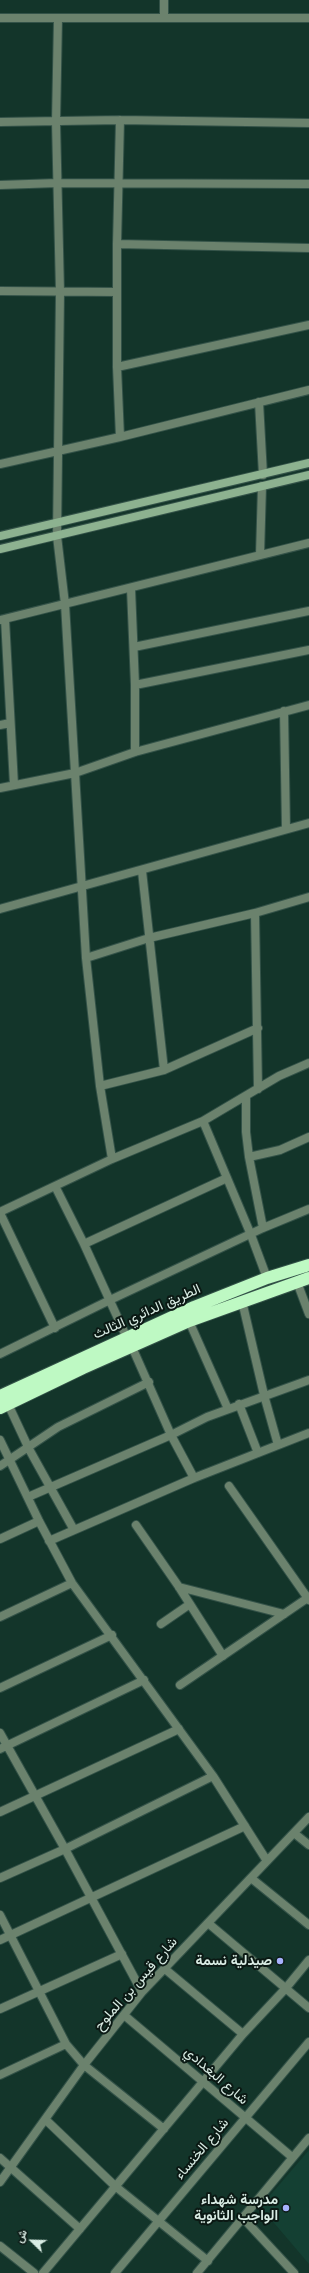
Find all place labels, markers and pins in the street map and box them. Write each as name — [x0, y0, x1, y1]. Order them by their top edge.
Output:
place label: صيدلية نسمة — [195, 1953, 272, 1969]
marker: صيدلية نسمة — [275, 1956, 285, 1966]
place label: مدرسة شهداء الواجب الثانوية — [194, 2192, 278, 2224]
marker: مدرسة شهداء الواجب الثانوية — [281, 2203, 291, 2213]

